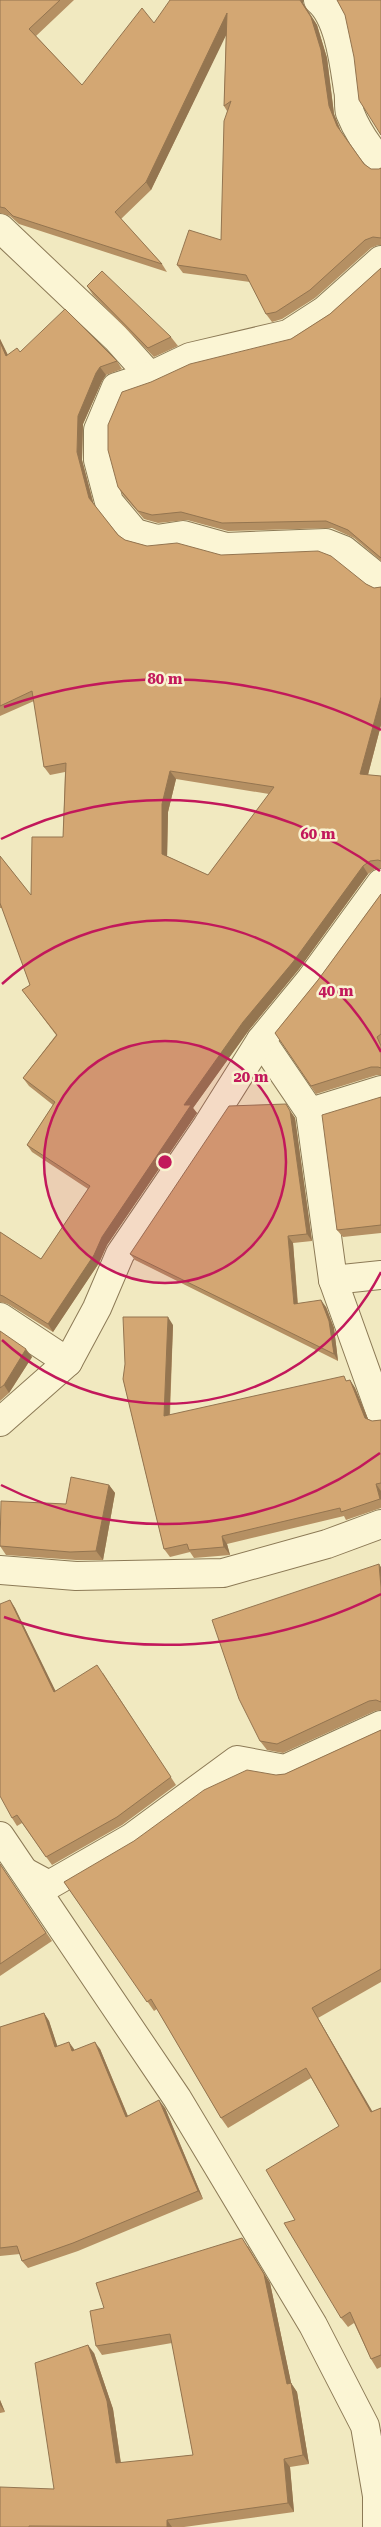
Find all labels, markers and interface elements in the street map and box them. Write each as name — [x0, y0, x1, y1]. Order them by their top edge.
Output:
text: 80 m — [147, 670, 183, 688]
text: 60 m — [300, 825, 336, 843]
text: 40 m — [318, 982, 354, 1000]
text: 20 m — [233, 1068, 269, 1086]
centre of rings — [156, 1153, 174, 1171]

